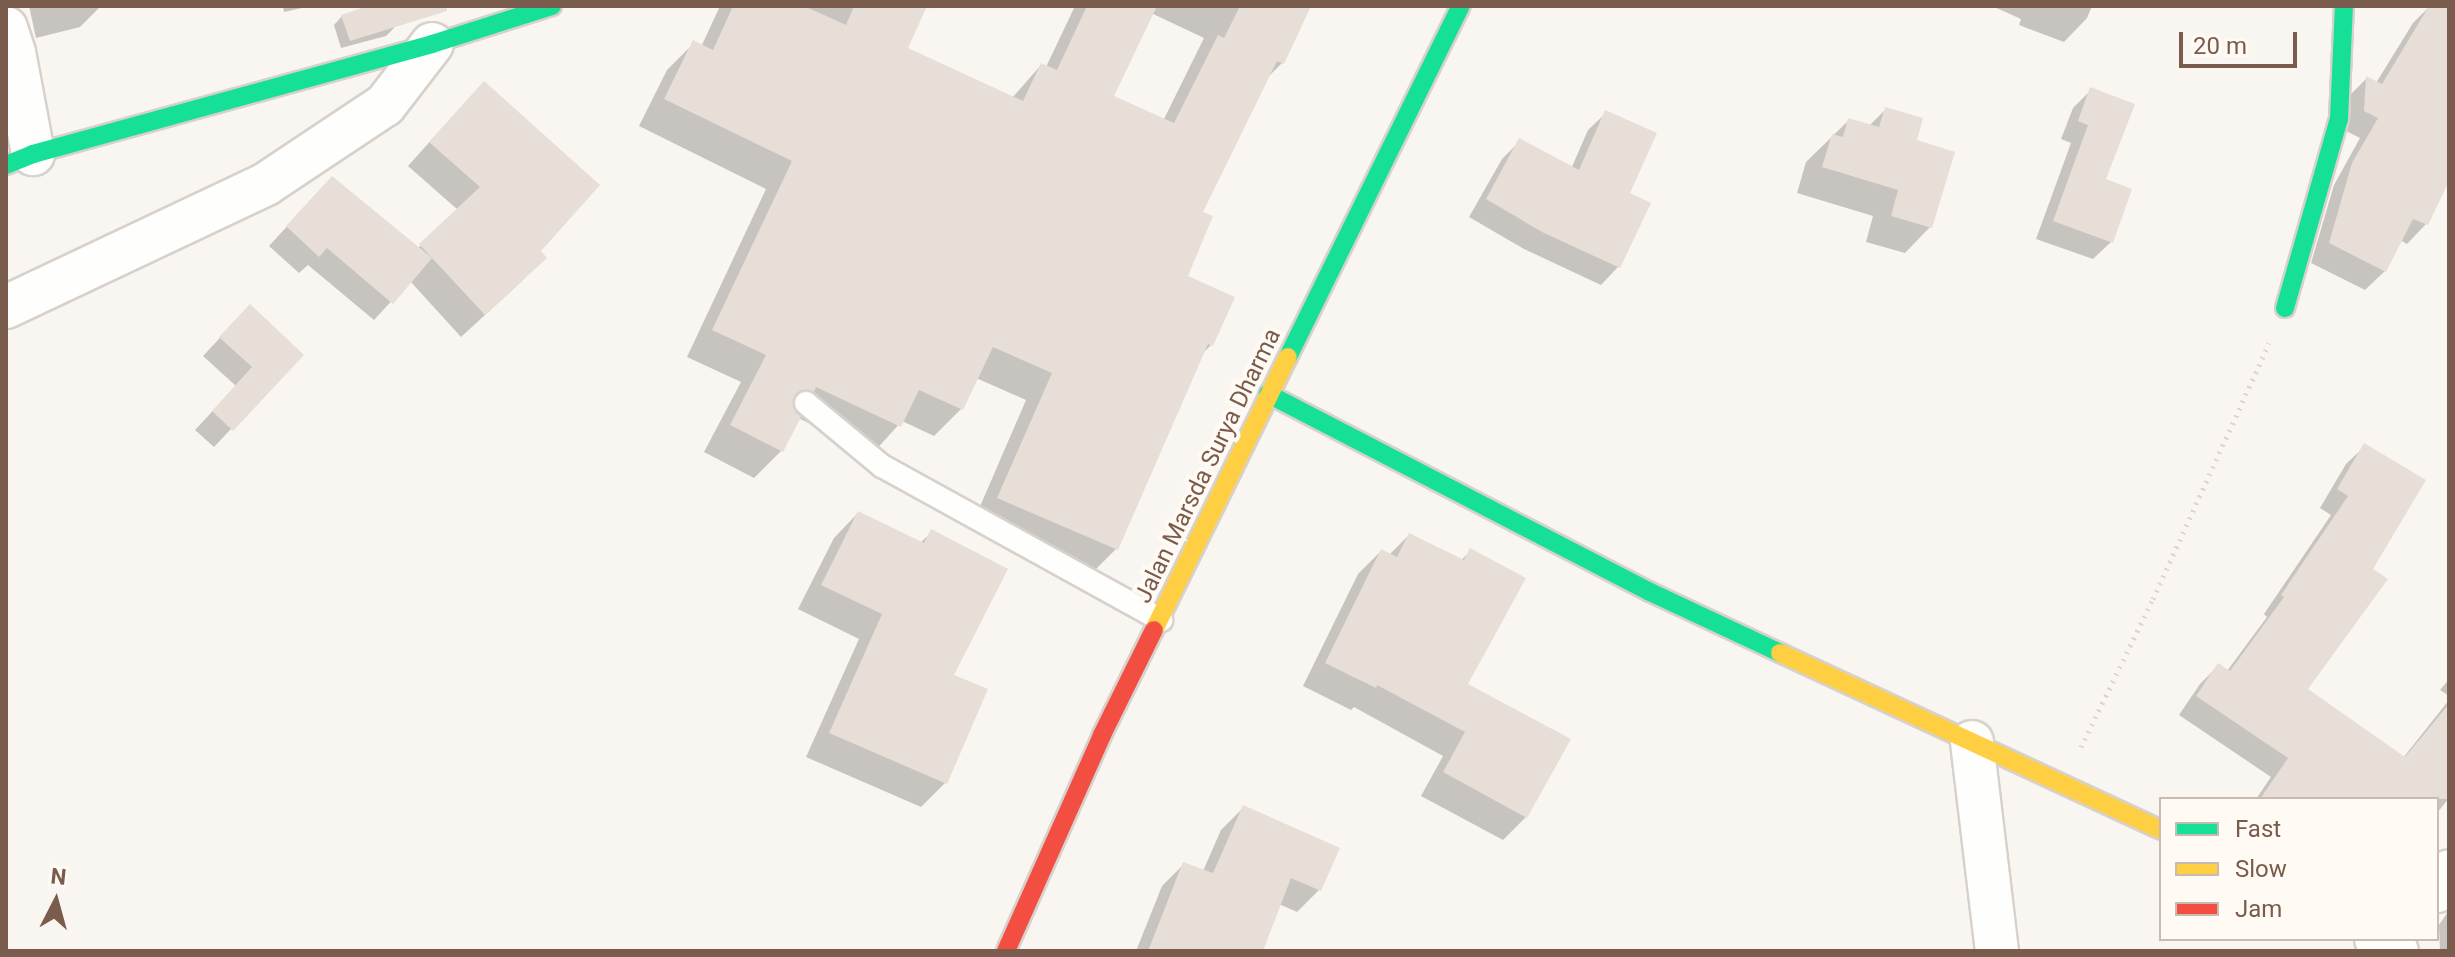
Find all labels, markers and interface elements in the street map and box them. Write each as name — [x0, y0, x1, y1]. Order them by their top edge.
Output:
scale bar — [2183, 16, 2301, 66]
text: 20 m — [2193, 32, 2247, 60]
street label: Jalan Marsda Surya Dharma — [1129, 324, 1287, 608]
legend — [2159, 797, 2439, 941]
text: Fast — [2235, 815, 2281, 843]
text: Slow — [2235, 855, 2287, 883]
north arrow — [16, 861, 96, 941]
text: N — [50, 863, 68, 890]
text: Jam — [2235, 895, 2282, 923]

